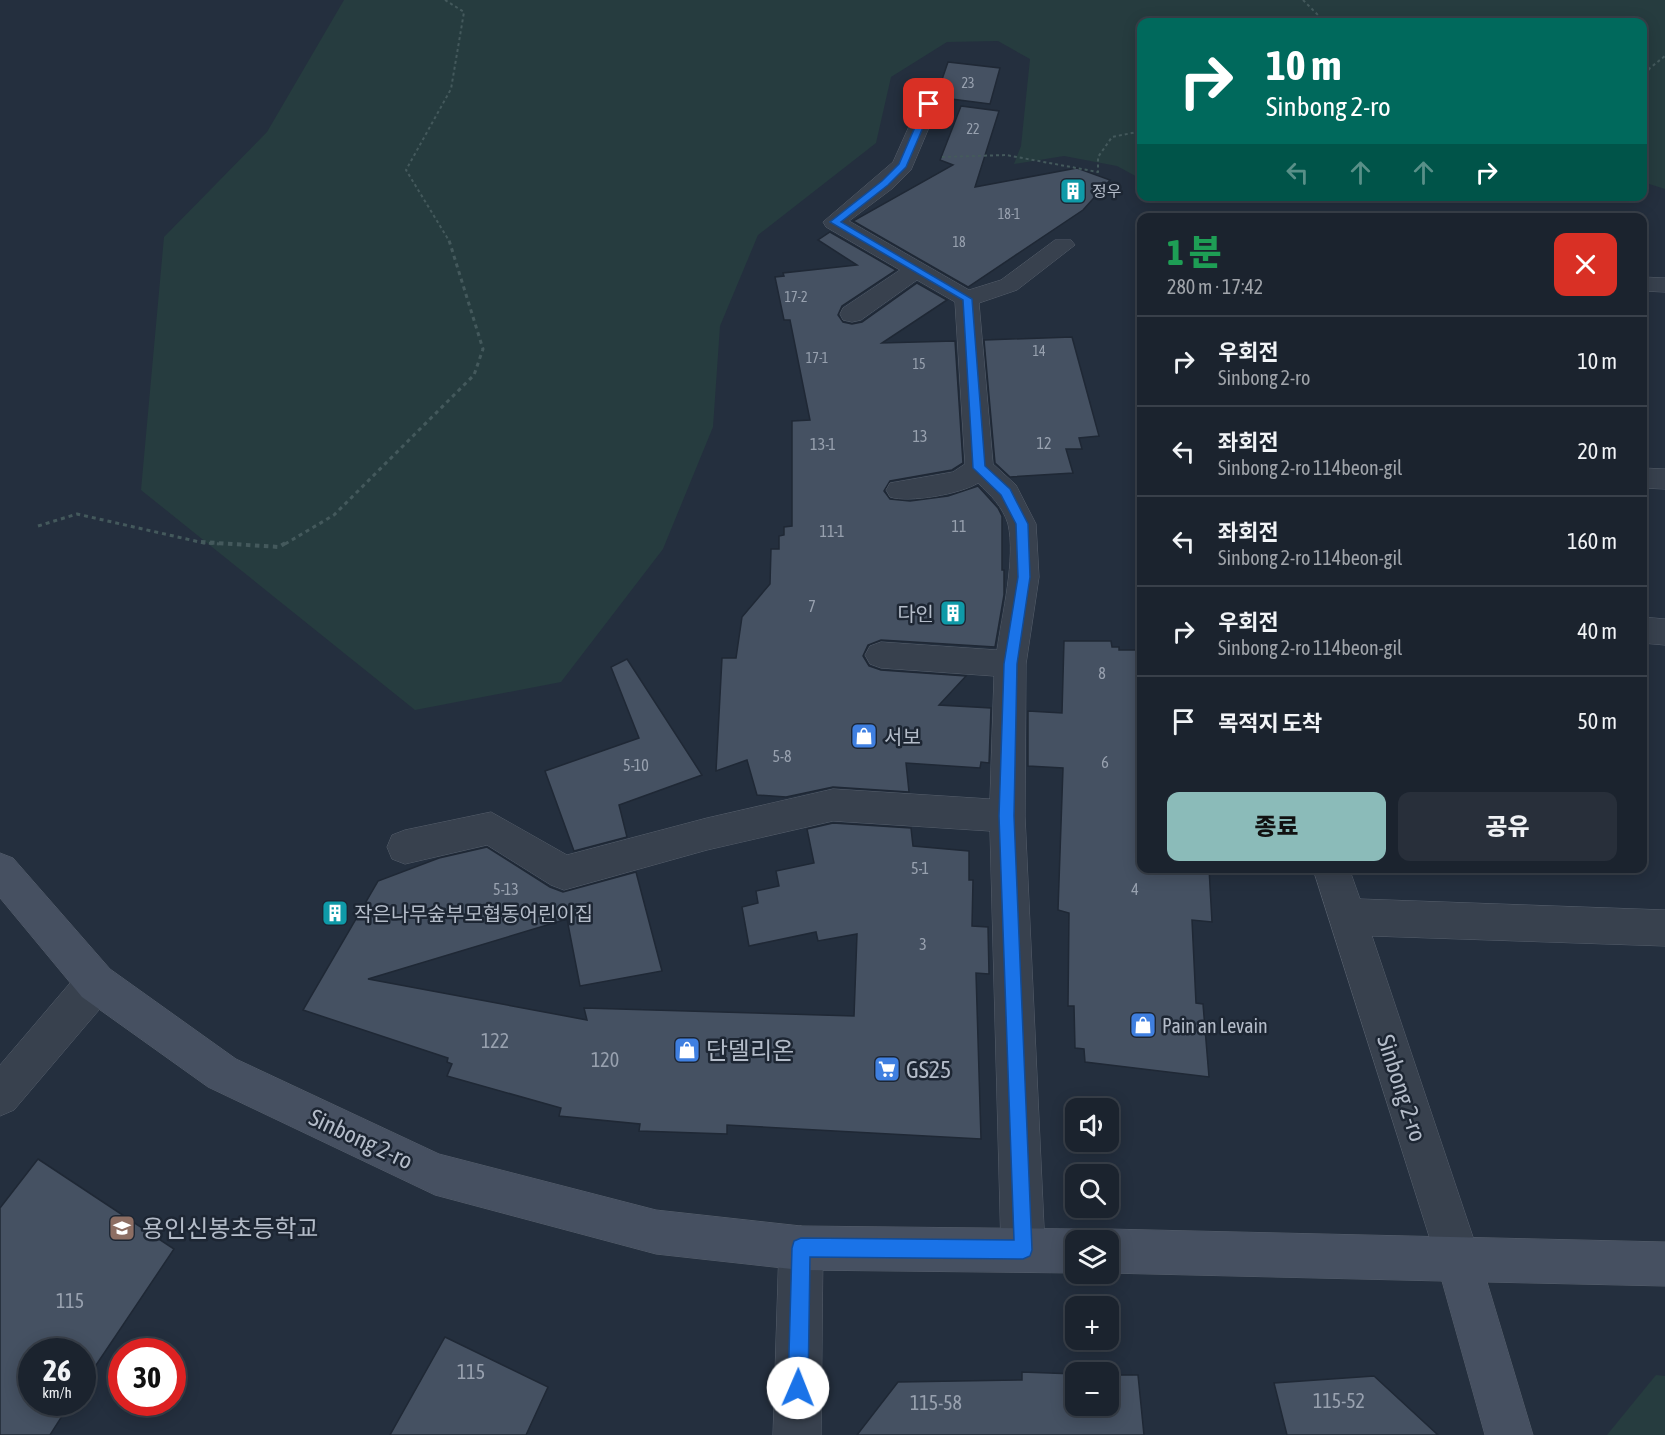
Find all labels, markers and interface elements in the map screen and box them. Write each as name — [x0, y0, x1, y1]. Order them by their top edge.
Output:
text: 10 m — [1266, 41, 1341, 89]
icon: right — [1167, 42, 1245, 120]
house number: 23 — [961, 75, 975, 91]
pin — [903, 78, 954, 129]
icon: arrive — [912, 87, 945, 120]
text: Sinbong 2-ro — [1266, 91, 1391, 122]
house number: 22 — [966, 121, 980, 137]
icon: left — [1281, 156, 1314, 189]
icon: ahead — [1344, 156, 1377, 189]
icon: ahead — [1407, 156, 1440, 189]
icon: right — [1470, 156, 1503, 189]
building icon: 정우 — [1058, 176, 1088, 206]
place label: 정우 — [1092, 182, 1121, 200]
house number: 18-1 — [998, 206, 1020, 222]
text: 1 분 — [1167, 231, 1222, 273]
button: close — [1554, 233, 1617, 296]
house number: 18 — [952, 234, 966, 250]
text: 280 m · 17:42 — [1167, 275, 1263, 298]
house number: 17-2 — [784, 289, 808, 305]
text: 우회전 — [1218, 339, 1279, 365]
house number: 14 — [1032, 343, 1046, 359]
icon: right — [1167, 345, 1200, 378]
text: 10 m — [1577, 348, 1617, 374]
house number: 17-1 — [806, 350, 828, 366]
house number: 15 — [912, 356, 926, 372]
text: Sinbong 2-ro — [1218, 366, 1310, 389]
house number: 13 — [912, 427, 928, 445]
text: 좌회전 — [1218, 429, 1279, 455]
house number: 12 — [1036, 434, 1052, 452]
house number: 13-1 — [810, 435, 836, 453]
icon: left — [1167, 435, 1200, 468]
text: 20 m — [1577, 438, 1617, 464]
text: Sinbong 2-ro 114beon-gil — [1218, 456, 1402, 479]
house number: 11 — [951, 517, 967, 535]
text: 좌회전 — [1218, 519, 1279, 545]
house number: 11-1 — [820, 522, 844, 540]
icon: left — [1167, 525, 1200, 558]
text: 160 m — [1567, 528, 1617, 554]
text: Sinbong 2-ro 114beon-gil — [1218, 546, 1402, 569]
house number: 7 — [808, 597, 816, 615]
building icon: 다인 — [938, 598, 968, 628]
place label: 다인 — [897, 602, 934, 625]
text: 우회전 — [1218, 609, 1279, 635]
icon: right — [1167, 615, 1200, 648]
text: 40 m — [1577, 618, 1617, 644]
text: Sinbong 2-ro 114beon-gil — [1218, 636, 1402, 659]
house number: 8 — [1098, 664, 1106, 682]
icon: arrive — [1167, 705, 1200, 738]
text: 50 m — [1577, 708, 1617, 734]
text: 목적지 도착 — [1218, 710, 1322, 736]
shop icon: 서보 — [849, 721, 879, 751]
place label: 서보 — [884, 725, 921, 748]
house number: 5-8 — [772, 747, 792, 765]
house number: 6 — [1101, 753, 1109, 771]
house number: 5-10 — [623, 756, 649, 774]
button: 종료 — [1167, 792, 1386, 861]
button: 공유 — [1398, 792, 1617, 861]
house number: 5-1 — [911, 859, 929, 877]
house number: 5-13 — [493, 880, 519, 898]
house number: 4 — [1131, 880, 1139, 898]
building icon: 작은나무숲부모협동어린이집 — [320, 898, 350, 928]
place label: 작은나무숲부모협동어린이집 — [354, 902, 593, 925]
house number: 3 — [919, 935, 927, 953]
shop icon: Pain an Levain — [1128, 1010, 1158, 1040]
place label: Pain an Levain — [1162, 1014, 1268, 1037]
house number: 122 — [481, 1029, 509, 1052]
street label: Sinbong 2-ro — [1372, 1031, 1432, 1145]
shop icon: 단델리온 — [672, 1035, 702, 1065]
place label: 단델리온 — [706, 1037, 794, 1064]
house number: 120 — [591, 1048, 619, 1071]
supermarket icon: GS25 — [872, 1054, 902, 1084]
place label: GS25 — [906, 1056, 951, 1083]
map controls — [1065, 1098, 1119, 1416]
button: sound — [1065, 1098, 1119, 1152]
street label: Sinbong 2-ro — [305, 1103, 417, 1175]
button: search — [1065, 1164, 1119, 1218]
school or university icon: 용인신봉초등학교 — [107, 1213, 137, 1243]
place label: 용인신봉초등학교 — [142, 1215, 319, 1242]
button: layers — [1065, 1230, 1119, 1284]
house number: 115 — [56, 1289, 84, 1312]
button: + — [1065, 1296, 1119, 1350]
speed limit sign: 30 — [108, 1338, 186, 1416]
text: 26 — [43, 1353, 71, 1387]
position arrow — [766, 1356, 830, 1420]
house number: 115 — [457, 1360, 485, 1383]
button: − — [1065, 1362, 1119, 1416]
text: km/h — [42, 1384, 72, 1401]
house number: 115-52 — [1313, 1389, 1365, 1412]
house number: 115-58 — [910, 1391, 962, 1414]

